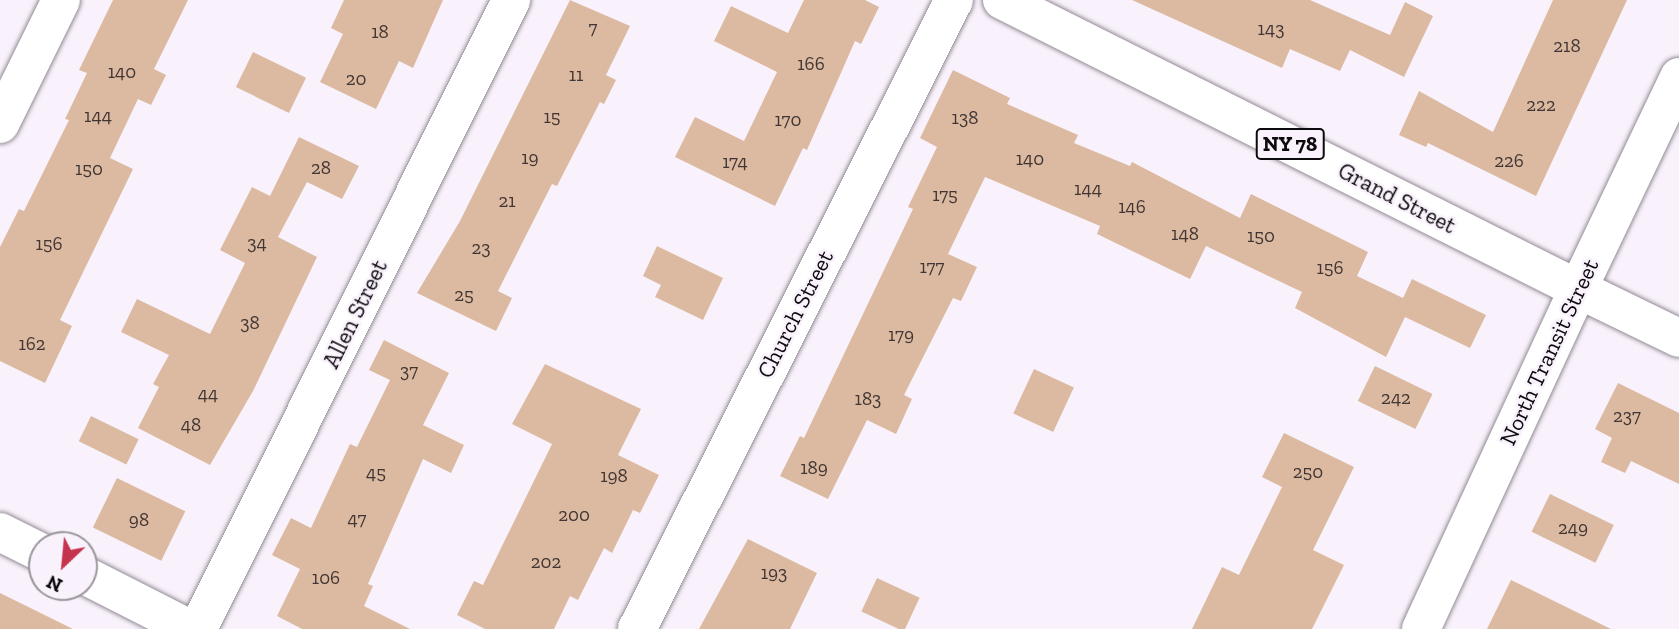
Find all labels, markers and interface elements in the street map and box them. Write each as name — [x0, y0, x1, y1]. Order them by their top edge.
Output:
house number: 7 — [589, 17, 597, 39]
house number: 143 — [1258, 18, 1284, 40]
house number: 18 — [371, 21, 389, 43]
house number: 218 — [1553, 35, 1581, 57]
house number: 166 — [797, 53, 825, 75]
house number: 140 — [108, 61, 136, 83]
house number: 11 — [569, 64, 583, 86]
house number: 20 — [346, 68, 366, 90]
house number: 222 — [1526, 94, 1556, 116]
house number: 144 — [84, 105, 112, 127]
house number: 15 — [543, 106, 561, 128]
house number: 138 — [952, 107, 978, 129]
house number: 170 — [775, 109, 801, 131]
road number: NY 78 — [1255, 127, 1325, 162]
house number: 19 — [521, 147, 539, 169]
house number: 140 — [1016, 148, 1044, 170]
house number: 226 — [1494, 150, 1524, 172]
house number: 174 — [722, 151, 748, 173]
house number: 28 — [311, 157, 331, 179]
street label: Grand Street — [1334, 157, 1460, 239]
house number: 150 — [75, 158, 103, 180]
house number: 144 — [1074, 178, 1102, 200]
house number: 175 — [932, 184, 958, 206]
house number: 21 — [498, 190, 516, 212]
house number: 146 — [1118, 196, 1146, 218]
house number: 148 — [1171, 223, 1199, 245]
house number: 150 — [1247, 225, 1275, 247]
house number: 34 — [247, 232, 267, 254]
house number: 156 — [35, 233, 63, 255]
house number: 23 — [471, 237, 491, 259]
street label: Church Street — [751, 246, 839, 382]
street label: North Transit Street — [1494, 254, 1604, 450]
street label: Allen Street — [317, 255, 393, 373]
house number: 177 — [920, 256, 944, 278]
house number: 156 — [1316, 257, 1344, 279]
house number: 25 — [454, 284, 474, 306]
house number: 38 — [240, 312, 260, 334]
house number: 179 — [888, 324, 914, 346]
house number: 162 — [18, 333, 46, 355]
house number: 37 — [400, 360, 418, 382]
house number: 44 — [198, 383, 218, 405]
house number: 242 — [1381, 387, 1411, 409]
house number: 183 — [855, 388, 881, 410]
house number: 237 — [1613, 405, 1641, 427]
house number: 48 — [181, 414, 201, 436]
house number: 189 — [800, 457, 828, 479]
house number: 250 — [1293, 461, 1323, 483]
house number: 45 — [366, 462, 386, 484]
house number: 198 — [600, 465, 628, 487]
house number: 200 — [558, 504, 590, 526]
house number: 47 — [348, 508, 366, 530]
house number: 98 — [129, 509, 149, 531]
house number: 249 — [1558, 517, 1588, 539]
north arrow — [28, 531, 98, 601]
house number: 202 — [531, 551, 561, 573]
house number: 193 — [761, 562, 787, 584]
house number: 106 — [312, 567, 340, 589]
text: N — [43, 570, 66, 597]

